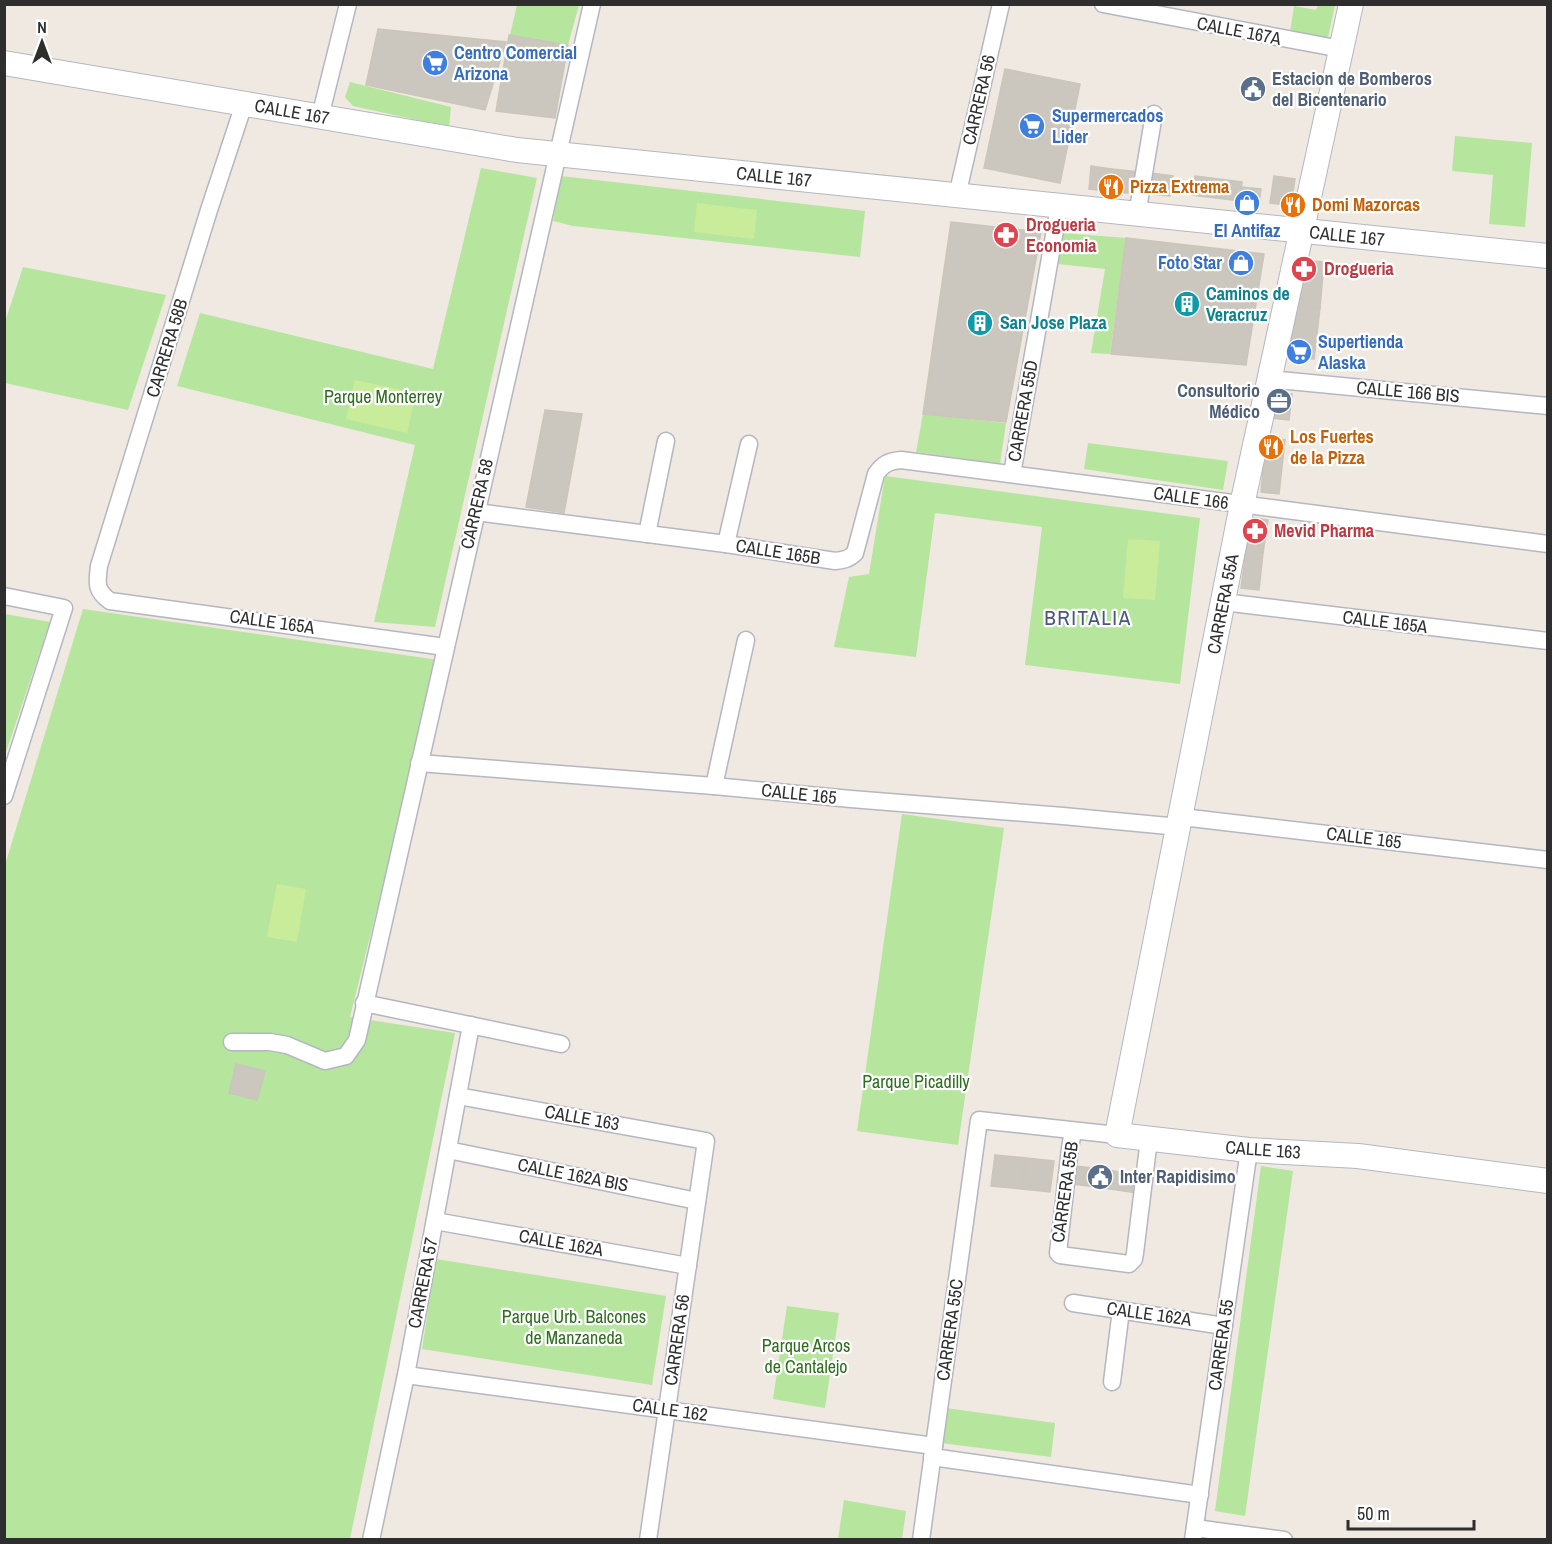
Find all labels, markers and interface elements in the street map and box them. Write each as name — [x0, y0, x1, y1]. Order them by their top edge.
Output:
street label: CALLE 167A — [1195, 10, 1284, 51]
north arrow — [12, 12, 72, 72]
text: N — [37, 16, 47, 38]
place label: Centro Comercial Arizona — [454, 40, 577, 86]
supermarket icon: Centro Comercial Arizona — [420, 48, 450, 78]
street label: CARRERA 56 — [956, 52, 1001, 147]
place label: Estacion de Bomberos del Bicentenario — [1272, 66, 1432, 112]
public building icon: Estacion de Bomberos del Bicentenario — [1238, 74, 1268, 104]
street label: CALLE 167 — [253, 93, 331, 130]
place label: Supermercados Lider — [1052, 103, 1164, 149]
supermarket icon: Supermercados Lider — [1017, 111, 1047, 141]
street label: CALLE 167 — [735, 160, 813, 193]
restaurant icon: Pizza Extrema — [1096, 172, 1126, 202]
place label: Pizza Extrema — [1130, 174, 1230, 199]
shop icon: El Antifaz — [1232, 188, 1262, 218]
restaurant icon: Domi Mazorcas — [1278, 190, 1308, 220]
place label: Domi Mazorcas — [1312, 192, 1420, 217]
place label: Drogueria Economia — [1026, 212, 1097, 258]
place label: El Antifaz — [1214, 218, 1281, 243]
street label: CALLE 167 — [1308, 219, 1386, 252]
pharmacy icon: Drogueria Economia — [991, 220, 1021, 250]
shop icon: Foto Star — [1226, 248, 1256, 278]
place label: Foto Star — [1158, 250, 1222, 275]
pharmacy icon: Drogueria — [1289, 254, 1319, 284]
place label: Drogueria — [1324, 256, 1395, 281]
place label: Caminos de Veracruz — [1206, 281, 1290, 327]
building icon: Caminos de Veracruz — [1172, 289, 1202, 319]
street label: CARRERA 58B — [140, 295, 193, 400]
building icon: San Jose Plaza — [965, 308, 995, 338]
place label: San Jose Plaza — [1000, 310, 1107, 335]
place label: Supertienda Alaska — [1318, 329, 1404, 375]
supermarket icon: Supertienda Alaska — [1284, 337, 1314, 367]
street label: CARRERA 55D — [1001, 358, 1044, 464]
street label: CALLE 166 BIS — [1355, 375, 1461, 408]
place label: Consultorio Médico — [1177, 378, 1260, 424]
park label: Parque Monterrey — [324, 384, 443, 409]
office icon: Consultorio Médico — [1264, 386, 1294, 416]
place label: Los Fuertes de la Pizza — [1290, 424, 1374, 470]
restaurant icon: Los Fuertes de la Pizza — [1256, 432, 1286, 462]
street label: CARRERA 58 — [454, 456, 499, 551]
street label: CALLE 166 — [1152, 480, 1230, 515]
pharmacy icon: Mevid Pharma — [1240, 516, 1270, 546]
place label: Mevid Pharma — [1274, 518, 1375, 543]
street label: CALLE 165B — [734, 532, 822, 571]
street label: CARRERA 55A — [1201, 551, 1245, 656]
street label: CALLE 165A — [228, 603, 316, 640]
district label: BRITALIA — [1044, 603, 1132, 632]
street label: CALLE 165A — [1341, 604, 1429, 639]
street label: CALLE 165 — [760, 777, 838, 810]
street label: CALLE 165 — [1325, 820, 1403, 855]
park label: Parque Picadilly — [862, 1069, 970, 1094]
street label: CALLE 163 — [543, 1099, 621, 1136]
street label: CALLE 163 — [1225, 1134, 1302, 1165]
street label: CARRERA 55B — [1045, 1140, 1084, 1244]
street label: CALLE 162A BIS — [516, 1152, 631, 1198]
public building icon: Inter Rapidisimo — [1085, 1162, 1115, 1192]
place label: Inter Rapidisimo — [1120, 1164, 1236, 1189]
street label: CALLE 162A — [517, 1223, 605, 1262]
street label: CARRERA 57 — [401, 1235, 444, 1330]
street label: CARRERA 55C — [930, 1277, 969, 1382]
street label: CARRERA 56 — [658, 1293, 695, 1387]
street label: CALLE 162A — [1105, 1295, 1193, 1332]
street label: CARRERA 55 — [1202, 1298, 1239, 1392]
park label: Parque Urb. Balcones de Manzaneda — [502, 1304, 646, 1350]
park label: Parque Arcos de Cantalejo — [762, 1333, 850, 1379]
street label: CALLE 162 — [631, 1392, 709, 1427]
scale bar — [1348, 1493, 1474, 1531]
text: 50 m — [1357, 1501, 1390, 1526]

